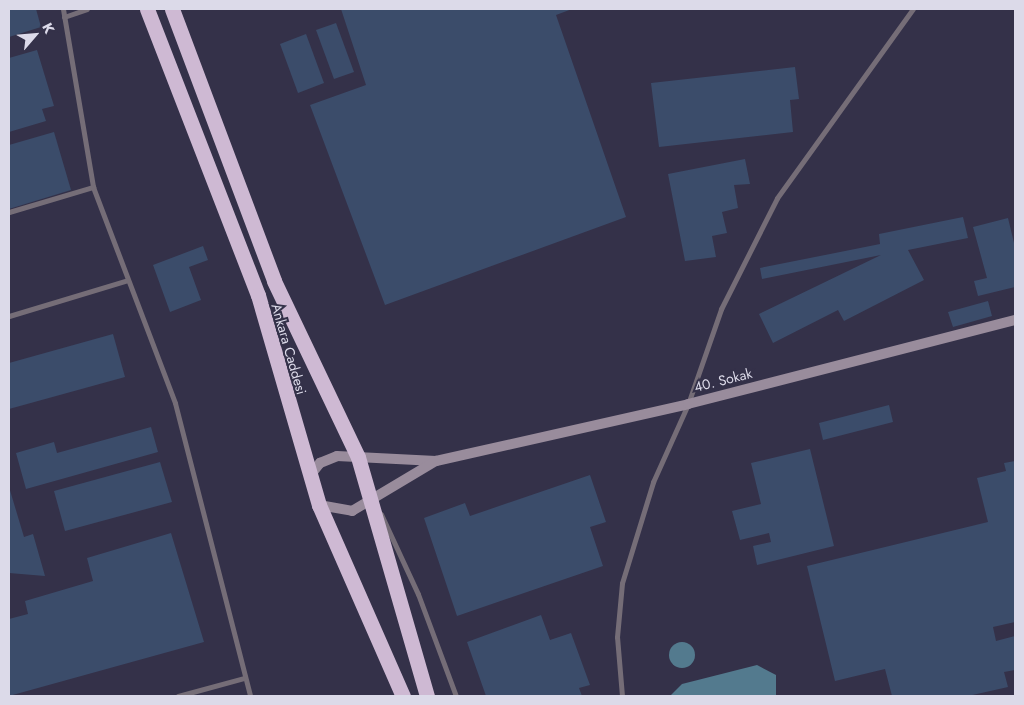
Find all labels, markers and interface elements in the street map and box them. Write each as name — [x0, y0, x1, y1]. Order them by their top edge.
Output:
north arrow — [10, 10, 60, 60]
text: K — [37, 19, 59, 37]
street label: Ankara Caddesi — [268, 302, 310, 396]
street label: 40. Sokak — [692, 365, 754, 395]

